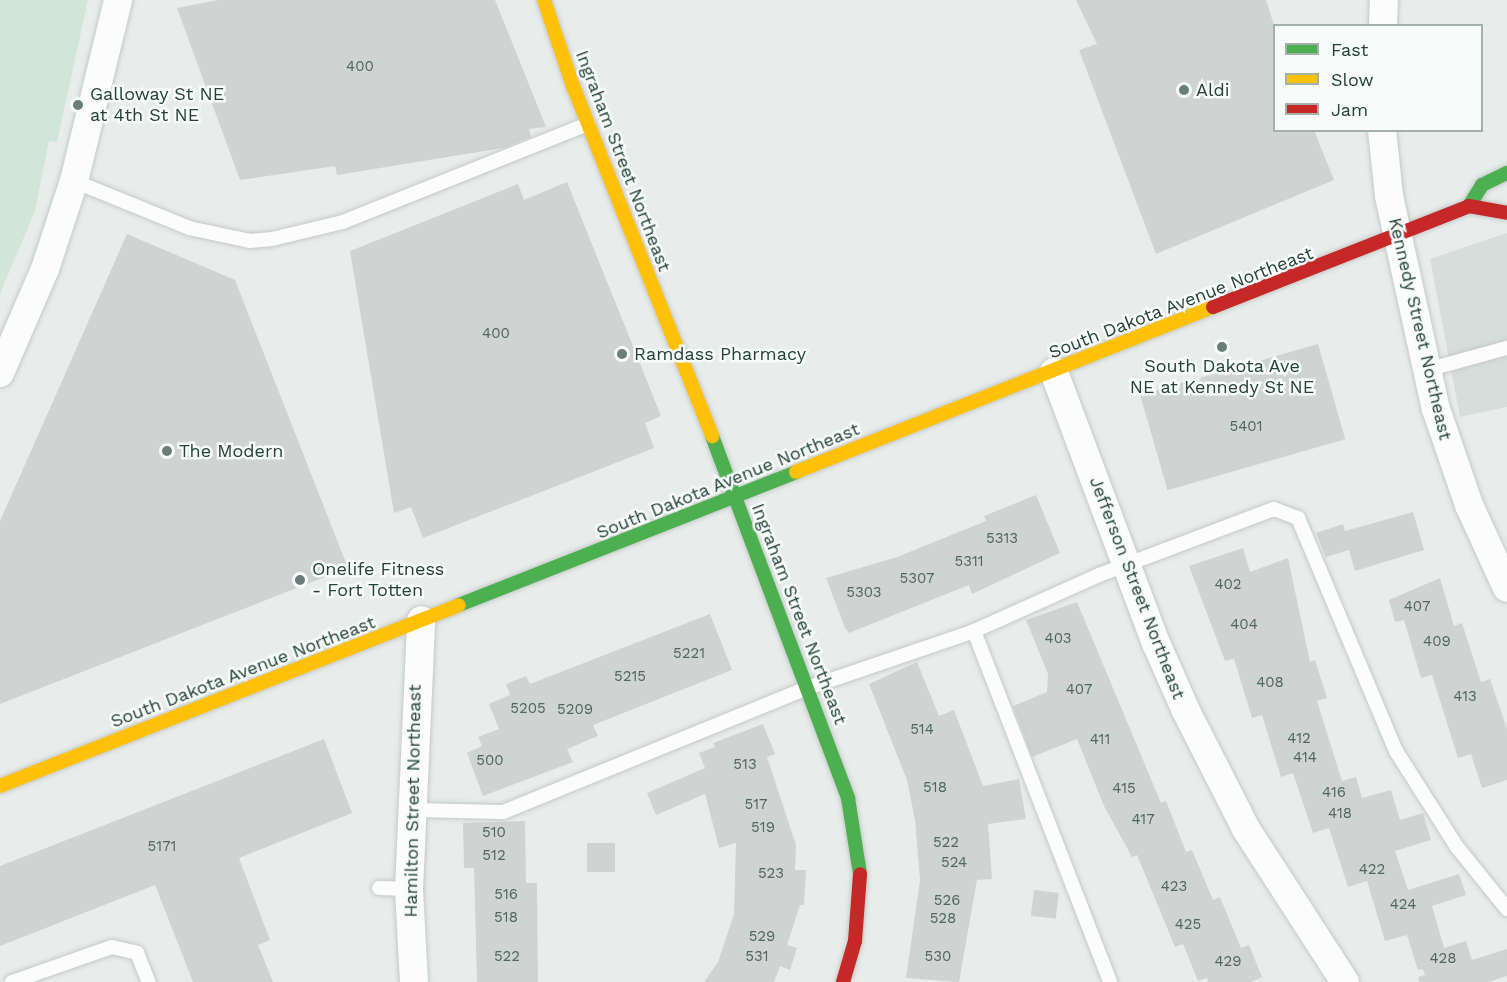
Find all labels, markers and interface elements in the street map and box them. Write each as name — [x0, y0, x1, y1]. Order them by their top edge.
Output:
legend — [1273, 24, 1483, 132]
text: Fast — [1331, 39, 1368, 60]
street label: Ingraham Street Northeast — [571, 47, 675, 275]
house number: 400 — [346, 58, 374, 76]
text: Slow — [1331, 69, 1374, 90]
place label: Aldi — [1196, 79, 1229, 101]
marker: Aldi — [1177, 83, 1191, 97]
place label: Galloway St NE at 4th St NE — [90, 84, 225, 127]
marker: Galloway St NE at 4th St NE — [71, 98, 85, 112]
text: Jam — [1331, 99, 1368, 120]
street label: Kennedy Street Northeast — [1384, 215, 1456, 443]
street label: South Dakota Avenue Northeast — [1045, 242, 1317, 364]
house number: 400 — [482, 325, 510, 343]
marker: South Dakota Ave NE at Kennedy St NE — [1215, 340, 1229, 354]
place label: Ramdass Pharmacy — [634, 343, 806, 365]
marker: Ramdass Pharmacy — [615, 347, 629, 361]
place label: South Dakota Ave NE at Kennedy St NE — [1129, 356, 1315, 398]
street label: South Dakota Avenue Northeast — [593, 418, 863, 544]
house number: 5401 — [1229, 418, 1263, 436]
place label: The Modern — [179, 440, 283, 462]
marker: The Modern — [160, 444, 174, 458]
street label: Jefferson Street Northeast — [1085, 474, 1189, 702]
street label: Ingraham Street Northeast — [747, 500, 851, 728]
house number: 5313 — [986, 530, 1018, 548]
house number: 5311 — [954, 553, 984, 571]
place label: Onelife Fitness - Fort Totten — [312, 559, 444, 602]
house number: 5307 — [900, 570, 934, 588]
marker: Onelife Fitness - Fort Totten — [293, 573, 307, 587]
house number: 402 — [1214, 576, 1242, 594]
house number: 5303 — [846, 584, 882, 602]
house number: 407 — [1404, 598, 1430, 616]
street label: South Dakota Avenue Northeast — [107, 611, 379, 733]
house number: 404 — [1230, 616, 1258, 634]
house number: 403 — [1045, 630, 1071, 648]
house number: 409 — [1423, 633, 1451, 651]
house number: 5221 — [673, 645, 705, 663]
house number: 5215 — [614, 668, 646, 686]
house number: 408 — [1256, 674, 1284, 692]
house number: 407 — [1066, 681, 1092, 699]
street label: Hamilton Street Northeast — [400, 684, 426, 918]
house number: 413 — [1453, 688, 1477, 706]
house number: 5205 — [510, 700, 546, 718]
house number: 5209 — [557, 701, 593, 719]
house number: 514 — [910, 721, 934, 739]
house number: 412 — [1287, 730, 1311, 748]
house number: 411 — [1090, 731, 1110, 749]
house number: 414 — [1293, 749, 1317, 767]
house number: 500 — [476, 752, 504, 770]
house number: 513 — [733, 756, 757, 774]
house number: 518 — [923, 779, 947, 797]
house number: 415 — [1112, 780, 1136, 798]
house number: 416 — [1322, 784, 1346, 802]
house number: 517 — [745, 796, 767, 814]
house number: 418 — [1328, 805, 1352, 823]
house number: 417 — [1131, 811, 1155, 829]
house number: 519 — [751, 819, 775, 837]
house number: 510 — [482, 824, 506, 842]
house number: 522 — [933, 834, 959, 852]
house number: 5171 — [148, 838, 176, 856]
house number: 512 — [482, 847, 506, 865]
house number: 524 — [941, 854, 967, 872]
house number: 422 — [1359, 861, 1385, 879]
house number: 523 — [758, 865, 784, 883]
house number: 423 — [1161, 878, 1187, 896]
house number: 516 — [494, 886, 518, 904]
house number: 526 — [934, 892, 960, 910]
house number: 424 — [1390, 896, 1416, 914]
house number: 518 — [494, 909, 518, 927]
house number: 528 — [930, 910, 956, 928]
house number: 425 — [1175, 916, 1201, 934]
house number: 529 — [749, 928, 775, 946]
house number: 522 — [494, 948, 520, 966]
house number: 531 — [745, 948, 769, 966]
house number: 530 — [925, 948, 951, 966]
house number: 428 — [1429, 950, 1457, 968]
house number: 429 — [1214, 953, 1242, 971]

